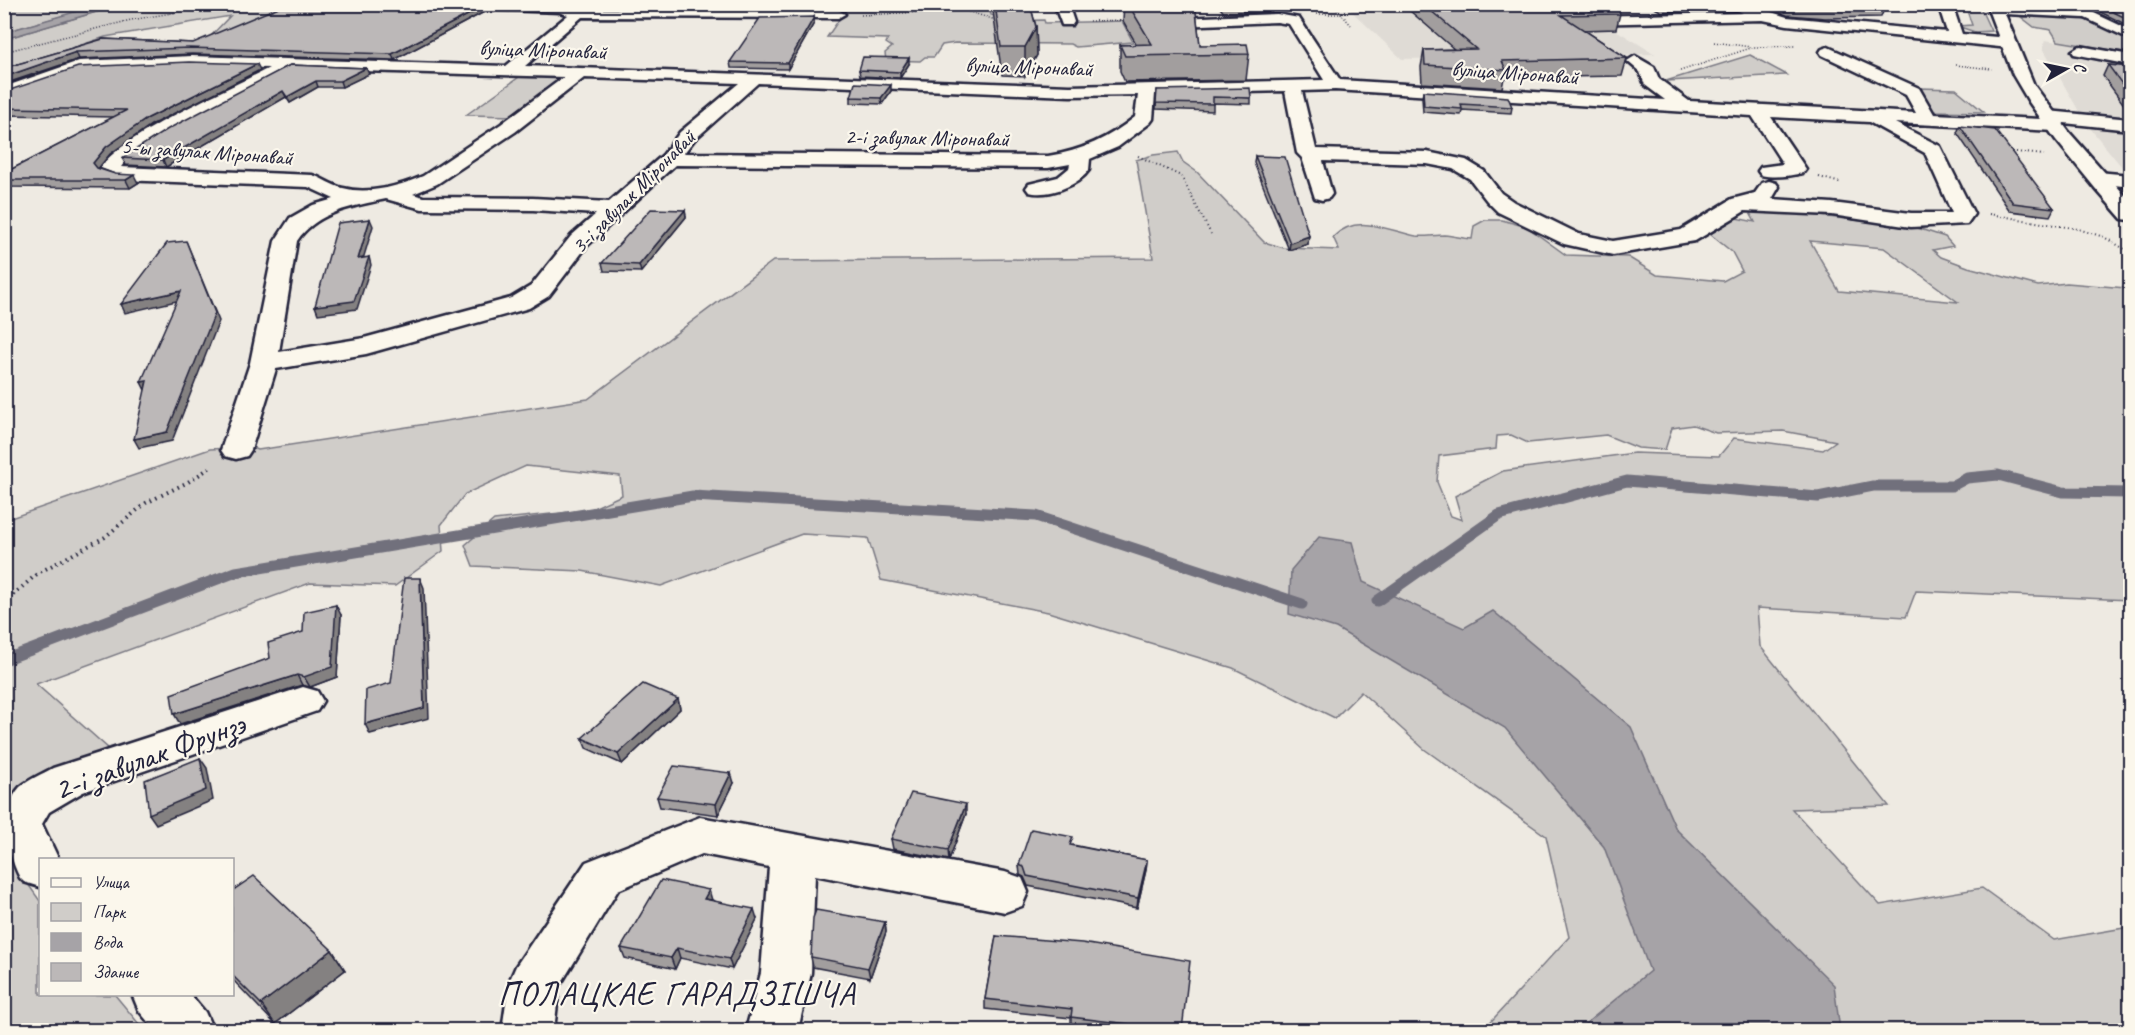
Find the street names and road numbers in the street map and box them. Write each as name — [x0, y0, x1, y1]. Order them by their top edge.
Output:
street label: вуліца Міронавай — [479, 34, 609, 66]
street label: вуліца Міронавай — [965, 51, 1095, 83]
street label: вуліца Міронавай — [1450, 55, 1581, 92]
street label: 3-і завулак Міронавай — [566, 122, 703, 260]
street label: 2-і завулак Міронавай — [845, 123, 1011, 153]
street label: 5-ы завулак Міронавай — [120, 132, 295, 172]
street label: 2-і завулак Фрунзэ — [48, 702, 252, 810]

